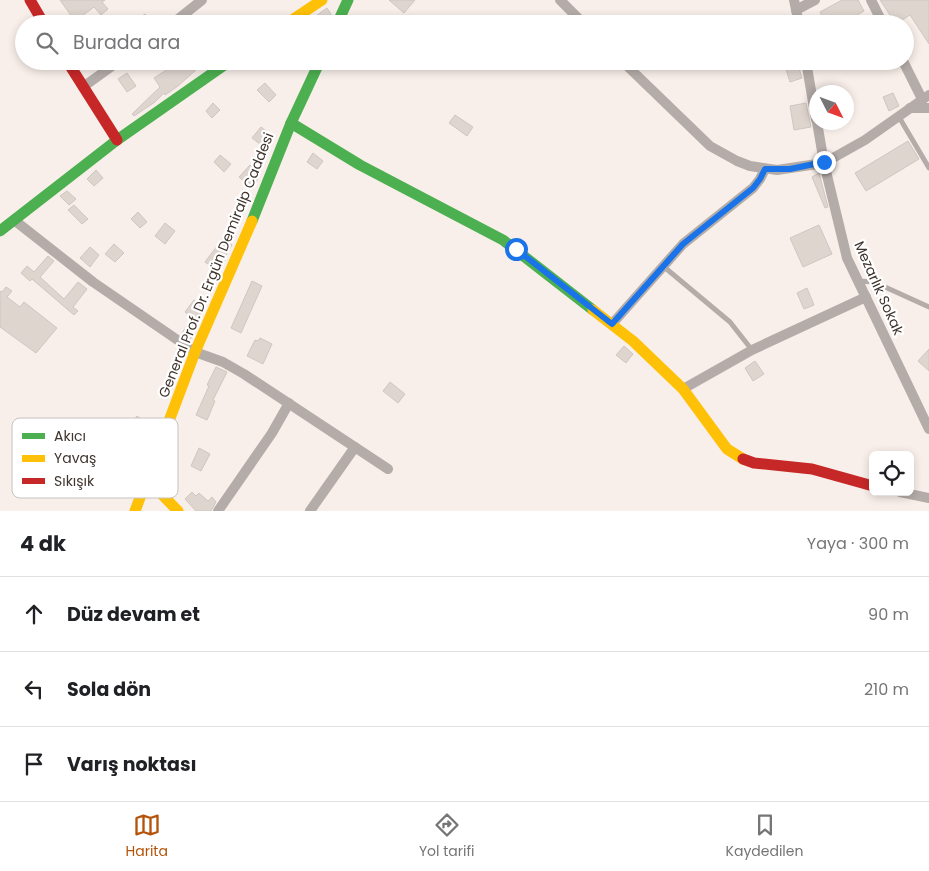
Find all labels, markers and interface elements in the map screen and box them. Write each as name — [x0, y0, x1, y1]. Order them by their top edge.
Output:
search box — [15, 15, 914, 70]
icon: search — [33, 29, 61, 57]
text: Burada ara — [73, 29, 180, 56]
north arrow — [809, 85, 854, 130]
street label: General Prof. Dr. Ergün Demiralp Caddesi — [153, 129, 279, 401]
route end — [813, 151, 836, 174]
route start — [505, 238, 528, 261]
street label: Mezarlık Sokak — [849, 238, 909, 339]
legend — [12, 418, 178, 498]
text: Akıcı — [54, 426, 86, 446]
text: Yavaş — [54, 448, 96, 468]
map controls — [869, 451, 914, 496]
button: locate — [869, 451, 914, 496]
text: Sıkışık — [54, 471, 95, 491]
text: 4 dk — [20, 529, 66, 558]
text: Yaya · 300 m — [807, 532, 909, 555]
icon: ahead — [20, 600, 48, 628]
text: Düz devam et — [67, 601, 200, 628]
text: 90 m — [868, 603, 909, 626]
icon: left — [20, 675, 48, 703]
text: Sola dön — [67, 676, 151, 703]
text: 210 m — [864, 678, 909, 701]
icon: arrive — [20, 750, 48, 778]
text: Varış noktası — [67, 751, 197, 778]
tab: Harita — [126, 811, 168, 862]
tab: Yol tarifi — [419, 811, 475, 862]
tab: Kaydedilen — [726, 811, 803, 862]

